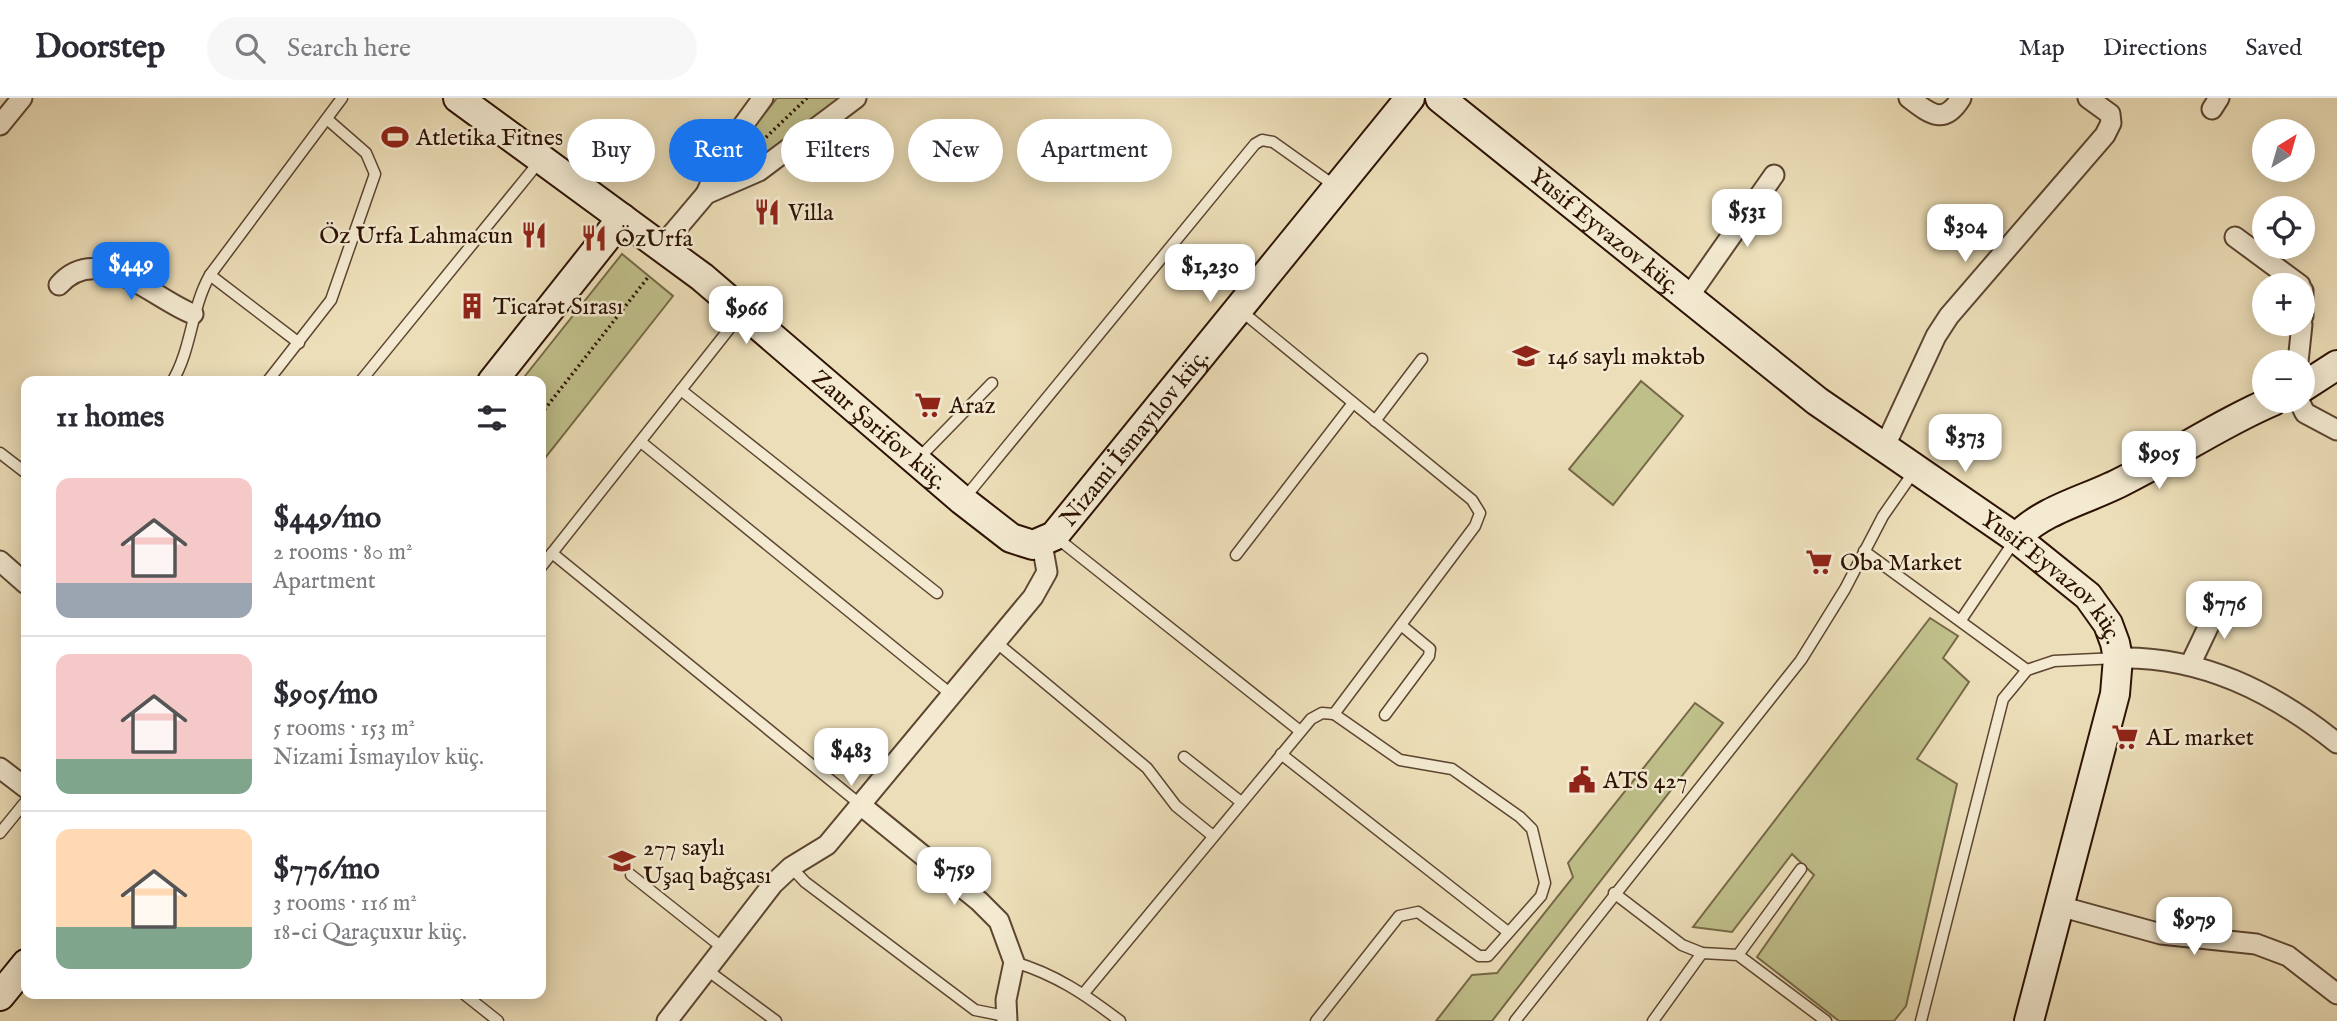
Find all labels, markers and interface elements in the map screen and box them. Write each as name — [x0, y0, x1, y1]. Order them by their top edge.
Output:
search box — [207, 17, 697, 80]
text: Doorstep — [35, 27, 165, 69]
icon: search — [231, 29, 269, 67]
text: Search here — [287, 32, 411, 65]
text: Map — [2019, 33, 2065, 64]
text: Directions — [2103, 33, 2207, 64]
text: Saved — [2245, 33, 2302, 64]
chip: Buy — [567, 119, 655, 182]
chip: Rent — [669, 119, 767, 182]
chip: Filters — [781, 119, 894, 182]
chip: New — [908, 119, 1003, 182]
chip: Apartment — [1017, 119, 1172, 182]
north arrow — [2252, 119, 2315, 182]
map controls — [2252, 119, 2315, 413]
sports icon: Atletika Fitnes — [380, 122, 410, 152]
place label: Atletika Fitnes — [415, 123, 563, 154]
street label: Yusif Eyvazov küç. — [1522, 162, 1687, 302]
pin: $531 — [1706, 190, 1788, 249]
button: locate — [2252, 196, 2315, 259]
restaurant icon: Villa — [752, 197, 782, 227]
text: $531 — [1728, 197, 1766, 226]
place label: Villa — [787, 198, 834, 229]
pin: $304 — [1924, 204, 2006, 264]
text: $304 — [1943, 212, 1987, 241]
restaurant icon: Öz Urfa Lahmacun — [519, 220, 549, 250]
place label: Öz Urfa Lahmacun — [319, 221, 513, 252]
restaurant icon: ÖzUrfa — [579, 223, 609, 253]
place label: ÖzUrfa — [615, 224, 694, 255]
pin: $449 — [90, 242, 172, 302]
pin: $1,230 — [1153, 244, 1267, 304]
text: $449 — [108, 250, 154, 279]
text: $1,230 — [1181, 252, 1239, 281]
button: + — [2252, 273, 2315, 336]
pin: $966 — [705, 286, 787, 346]
building icon: Ticarət Sırası — [457, 291, 487, 321]
place label: Ticarət Sırası — [493, 292, 623, 323]
text: $966 — [725, 294, 767, 323]
school or university icon: 146 saylı məktəb — [1511, 341, 1541, 371]
place label: 146 saylı məktəb — [1547, 342, 1705, 373]
street label: Nizami İsmayılov küç. — [1054, 343, 1217, 534]
button: − — [2252, 350, 2315, 413]
street label: Zaur Şərifov küç. — [804, 364, 954, 498]
supermarket icon: Araz — [913, 390, 943, 420]
place label: Araz — [948, 391, 996, 422]
text: 11 homes — [56, 399, 164, 437]
icon: filters — [473, 399, 511, 437]
pin: $373 — [1924, 414, 2006, 474]
text: $373 — [1945, 422, 1985, 451]
pin: $905 — [2118, 432, 2200, 491]
text: $905 — [2138, 439, 2180, 468]
text: $449/mo — [273, 500, 381, 538]
street label: Yusif Eyvazov küç. — [1974, 504, 2128, 649]
icon: home — [112, 506, 196, 590]
text: 2 rooms · 80 m² — [273, 538, 413, 567]
supermarket icon: Oba Market — [1804, 547, 1834, 577]
place label: Oba Market — [1840, 548, 1962, 579]
text: Apartment — [273, 567, 376, 596]
pin: $776 — [2183, 582, 2265, 641]
text: $776 — [2202, 589, 2246, 618]
text: $905/mo — [273, 676, 378, 714]
icon: home — [112, 682, 196, 766]
text: 5 rooms · 153 m² — [273, 714, 415, 743]
supermarket icon: AL market — [2110, 722, 2140, 752]
place label: AL market — [2145, 723, 2254, 754]
pin: $483 — [810, 728, 892, 788]
text: $483 — [830, 736, 872, 765]
text: Nizami İsmayılov küç. — [273, 743, 484, 772]
public building icon: ATS 427 — [1567, 765, 1597, 795]
place label: ATS 427 — [1602, 766, 1688, 797]
place label: 277 saylı Uşaq bağçası — [643, 833, 771, 892]
school or university icon: 277 saylı Uşaq bağçası — [607, 846, 637, 876]
pin: $759 — [913, 848, 995, 907]
text: $776/mo — [273, 851, 380, 889]
text: $759 — [933, 855, 975, 884]
icon: home — [112, 857, 196, 941]
text: 3 rooms · 116 m² — [273, 889, 417, 918]
pin: $979 — [2153, 898, 2235, 957]
text: $979 — [2172, 905, 2216, 934]
text: 18-ci Qaraçuxur küç. — [273, 918, 467, 947]

